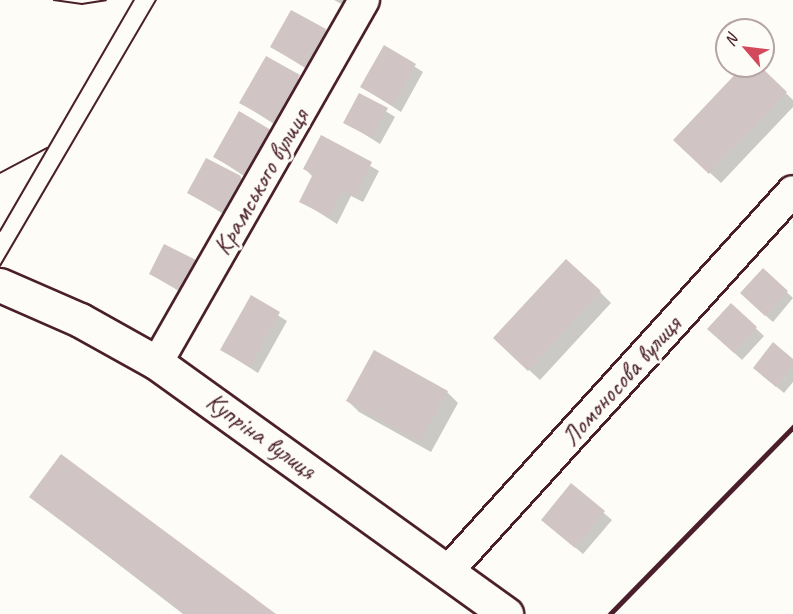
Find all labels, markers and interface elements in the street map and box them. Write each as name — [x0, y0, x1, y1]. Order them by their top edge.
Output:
north arrow — [715, 18, 775, 78]
text: N — [720, 31, 742, 50]
street label: Крамського вулиця — [207, 103, 315, 261]
street label: Ломоносова вулиця — [554, 309, 688, 453]
street label: Купріна вулиця — [200, 385, 322, 487]

